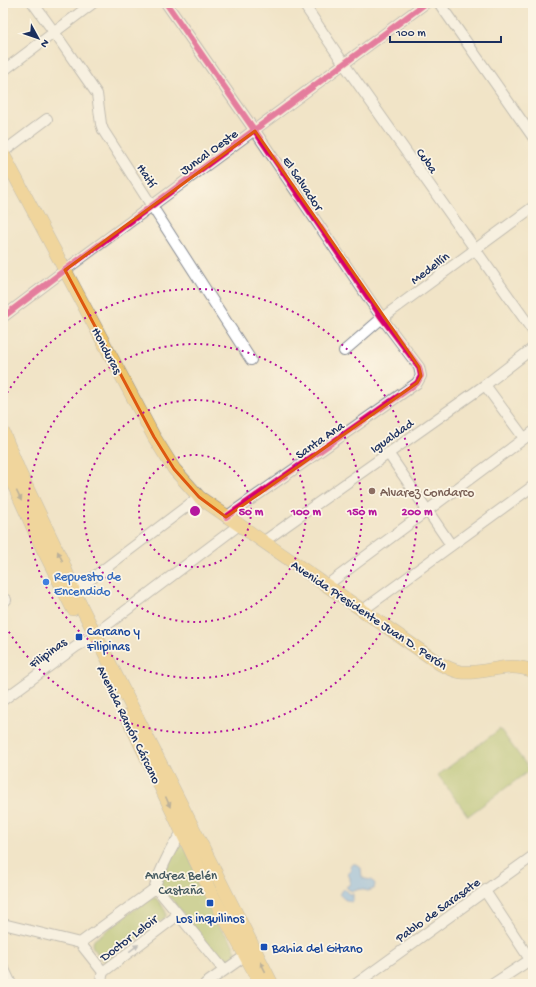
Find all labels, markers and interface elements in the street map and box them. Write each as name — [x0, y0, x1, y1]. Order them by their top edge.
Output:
north arrow — [18, 18, 58, 58]
scale bar — [390, 18, 501, 44]
text: 100 m — [395, 27, 426, 41]
text: N — [37, 37, 51, 50]
street label: Juncal Oeste — [178, 127, 242, 179]
street label: Cuba — [412, 146, 440, 178]
street label: El Salvador — [278, 154, 326, 215]
street label: Haití — [133, 162, 160, 192]
street label: Medellín — [408, 249, 454, 288]
street label: Honduras — [87, 325, 125, 378]
street label: Igualdad — [368, 416, 418, 457]
street label: Santa Ana — [293, 418, 348, 463]
marker: Alvarez Condarco — [367, 486, 377, 496]
place label: Alvarez Condarco — [380, 486, 474, 501]
one-way arrow — [16, 491, 22, 502]
centre of rings — [188, 504, 202, 518]
text: 50 m — [239, 506, 264, 520]
text: 100 m — [290, 506, 321, 520]
text: 150 m — [346, 506, 377, 520]
text: 200 m — [402, 506, 433, 520]
one-way arrow — [57, 550, 63, 561]
street label: Avenida Presidente Juan D. Perón — [288, 558, 450, 675]
place label: Repuesto de Encendido — [54, 570, 121, 600]
marker: Repuesto de Encendido — [41, 577, 51, 587]
place label: Carcano y Filipinas — [86, 625, 141, 655]
marker: Carcano y Filipinas — [74, 632, 84, 642]
street label: Filipinas — [26, 635, 71, 673]
street label: Avenida Ramón Cárcano — [93, 664, 163, 787]
one-way arrow — [165, 797, 171, 809]
park label: Andrea Belén Castaña — [145, 869, 218, 899]
street label: Pablo de Sarasate — [393, 875, 484, 947]
marker: Los inquilinos — [205, 898, 215, 908]
street label: Doctor Leloir — [97, 912, 162, 966]
place label: Los inquilinos — [176, 912, 245, 927]
marker: Bahia del Gitano — [259, 942, 269, 952]
place label: Bahia del Gitano — [271, 942, 363, 957]
one-way arrow — [129, 944, 140, 952]
one-way arrow — [260, 962, 266, 973]

